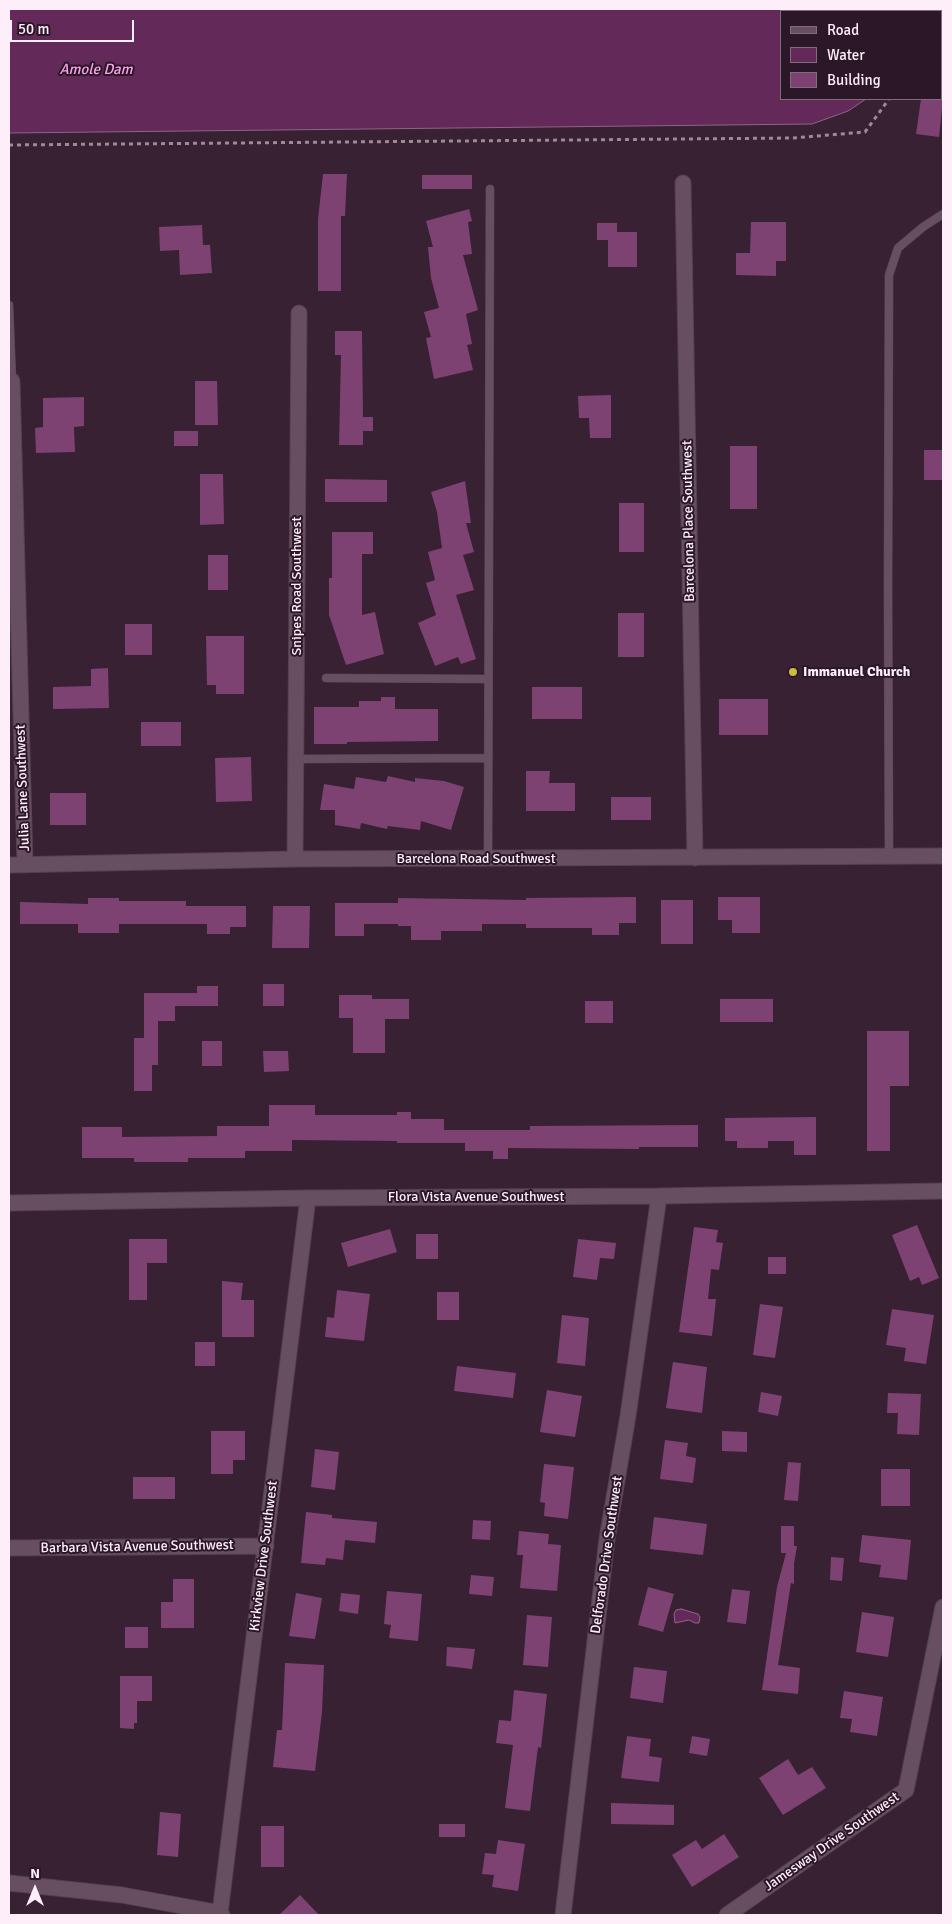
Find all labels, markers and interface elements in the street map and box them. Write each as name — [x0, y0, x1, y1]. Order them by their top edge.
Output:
scale bar — [12, 10, 136, 42]
legend — [780, 10, 942, 100]
text: 50 m — [18, 20, 49, 38]
text: Road — [827, 21, 859, 39]
text: Water — [827, 46, 865, 64]
water label: Amole Dam — [59, 61, 133, 79]
text: Building — [827, 71, 881, 89]
street label: Barcelona Place Southwest — [679, 440, 699, 602]
street label: Snipes Road Southwest — [289, 517, 305, 655]
place label: Immanuel Church — [803, 664, 910, 680]
marker: Immanuel Church — [787, 666, 799, 678]
street label: Julia Lane Southwest — [12, 724, 34, 852]
street label: Barcelona Road Southwest — [396, 851, 556, 867]
street label: Flora Vista Avenue Southwest — [388, 1189, 564, 1205]
street label: Delforado Drive Southwest — [588, 1475, 626, 1635]
street label: Kirkview Drive Southwest — [246, 1480, 282, 1632]
street label: Barbara Vista Avenue Southwest — [40, 1537, 234, 1557]
street label: Jamesway Drive Southwest — [761, 1789, 903, 1895]
north arrow — [10, 1864, 60, 1914]
text: N — [30, 1865, 40, 1882]

